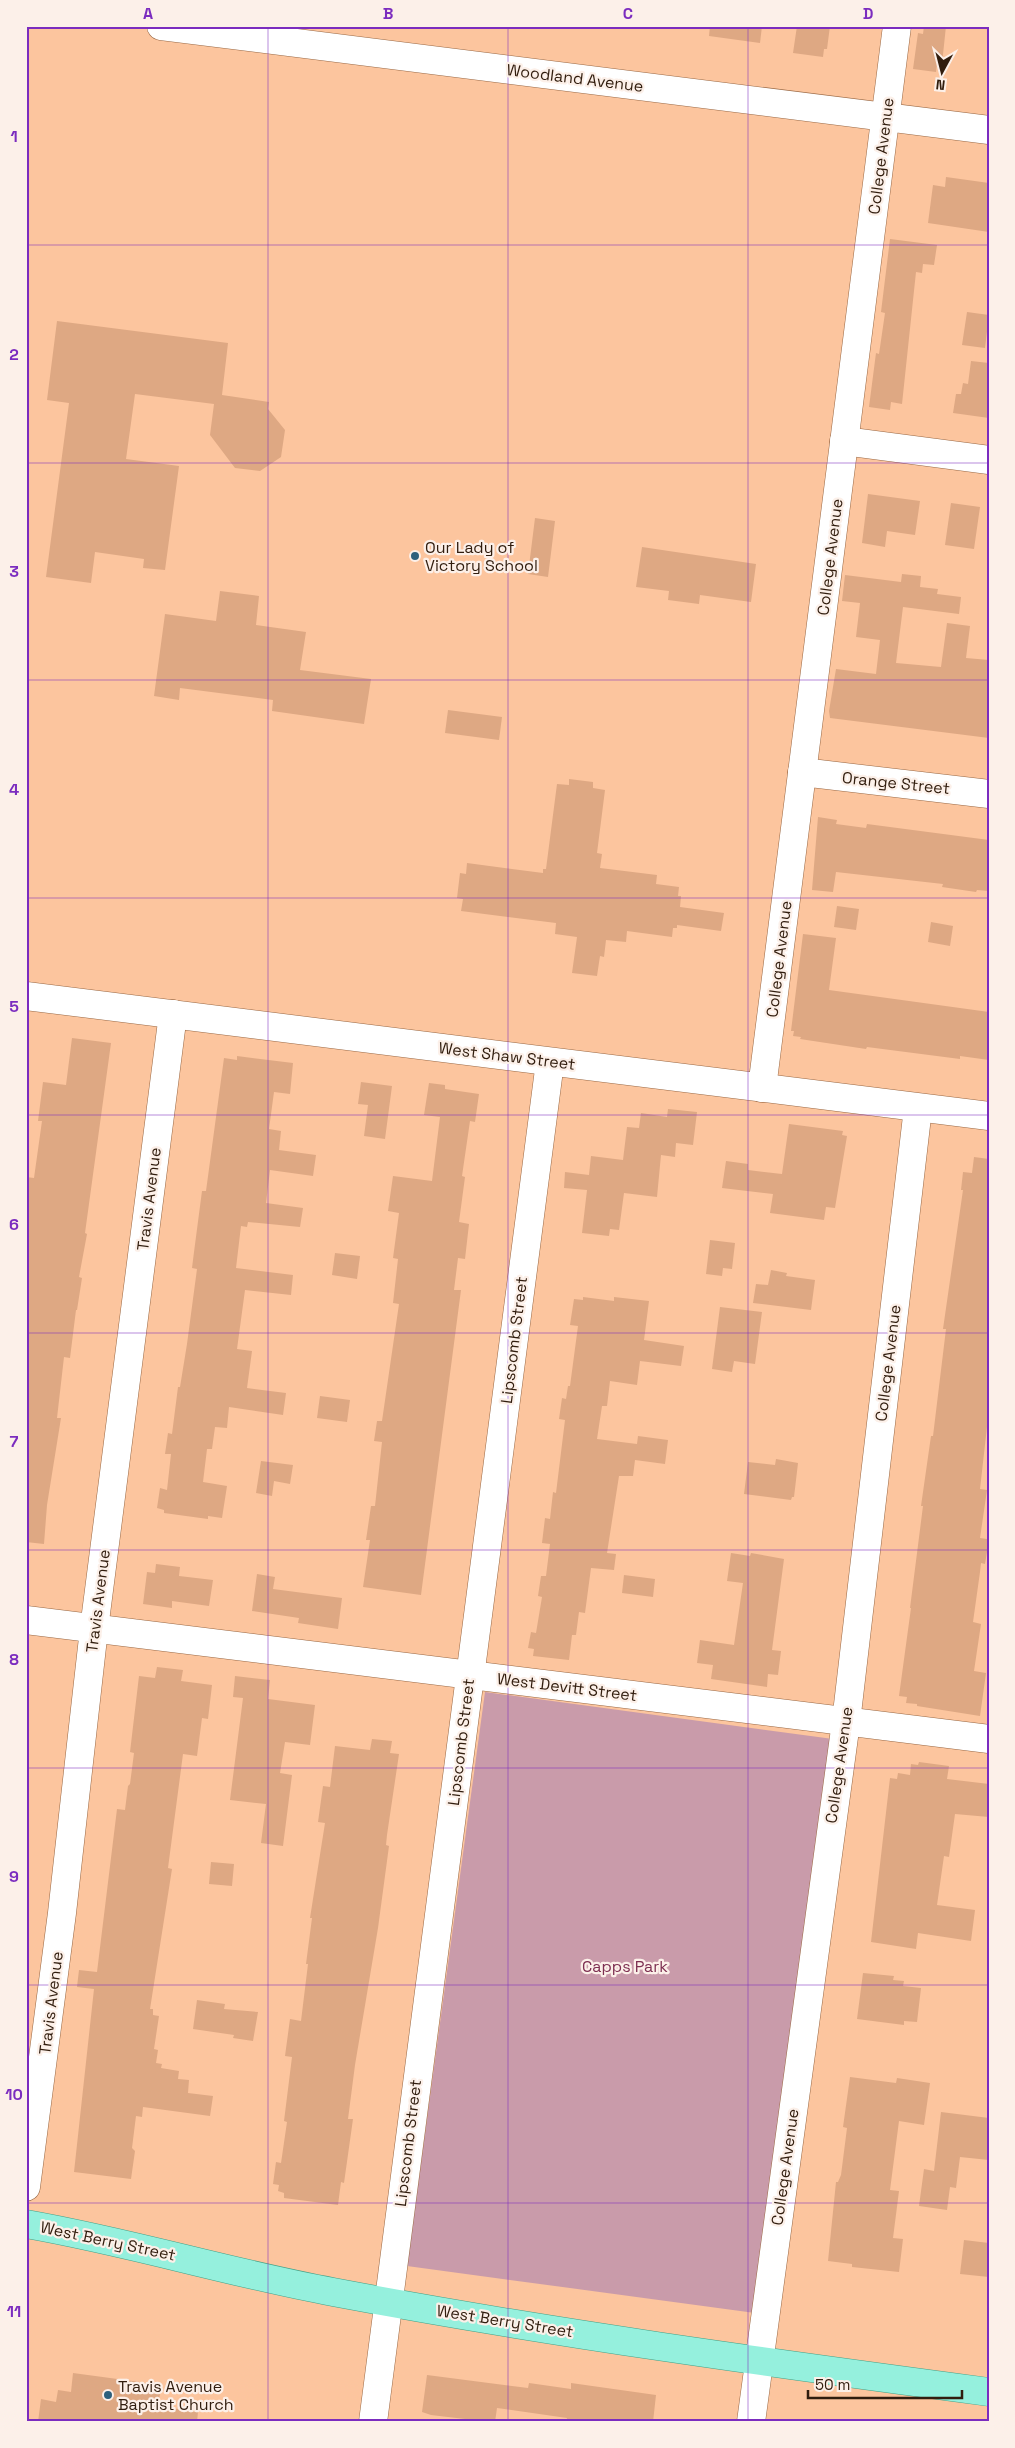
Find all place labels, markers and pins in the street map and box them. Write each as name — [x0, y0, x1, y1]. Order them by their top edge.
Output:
place label: Our Lady of Victory School — [425, 537, 538, 576]
marker: Our Lady of Victory School — [409, 550, 421, 562]
place label: Travis Avenue Baptist Church — [118, 2376, 234, 2415]
marker: Travis Avenue Baptist Church — [102, 2389, 114, 2401]

